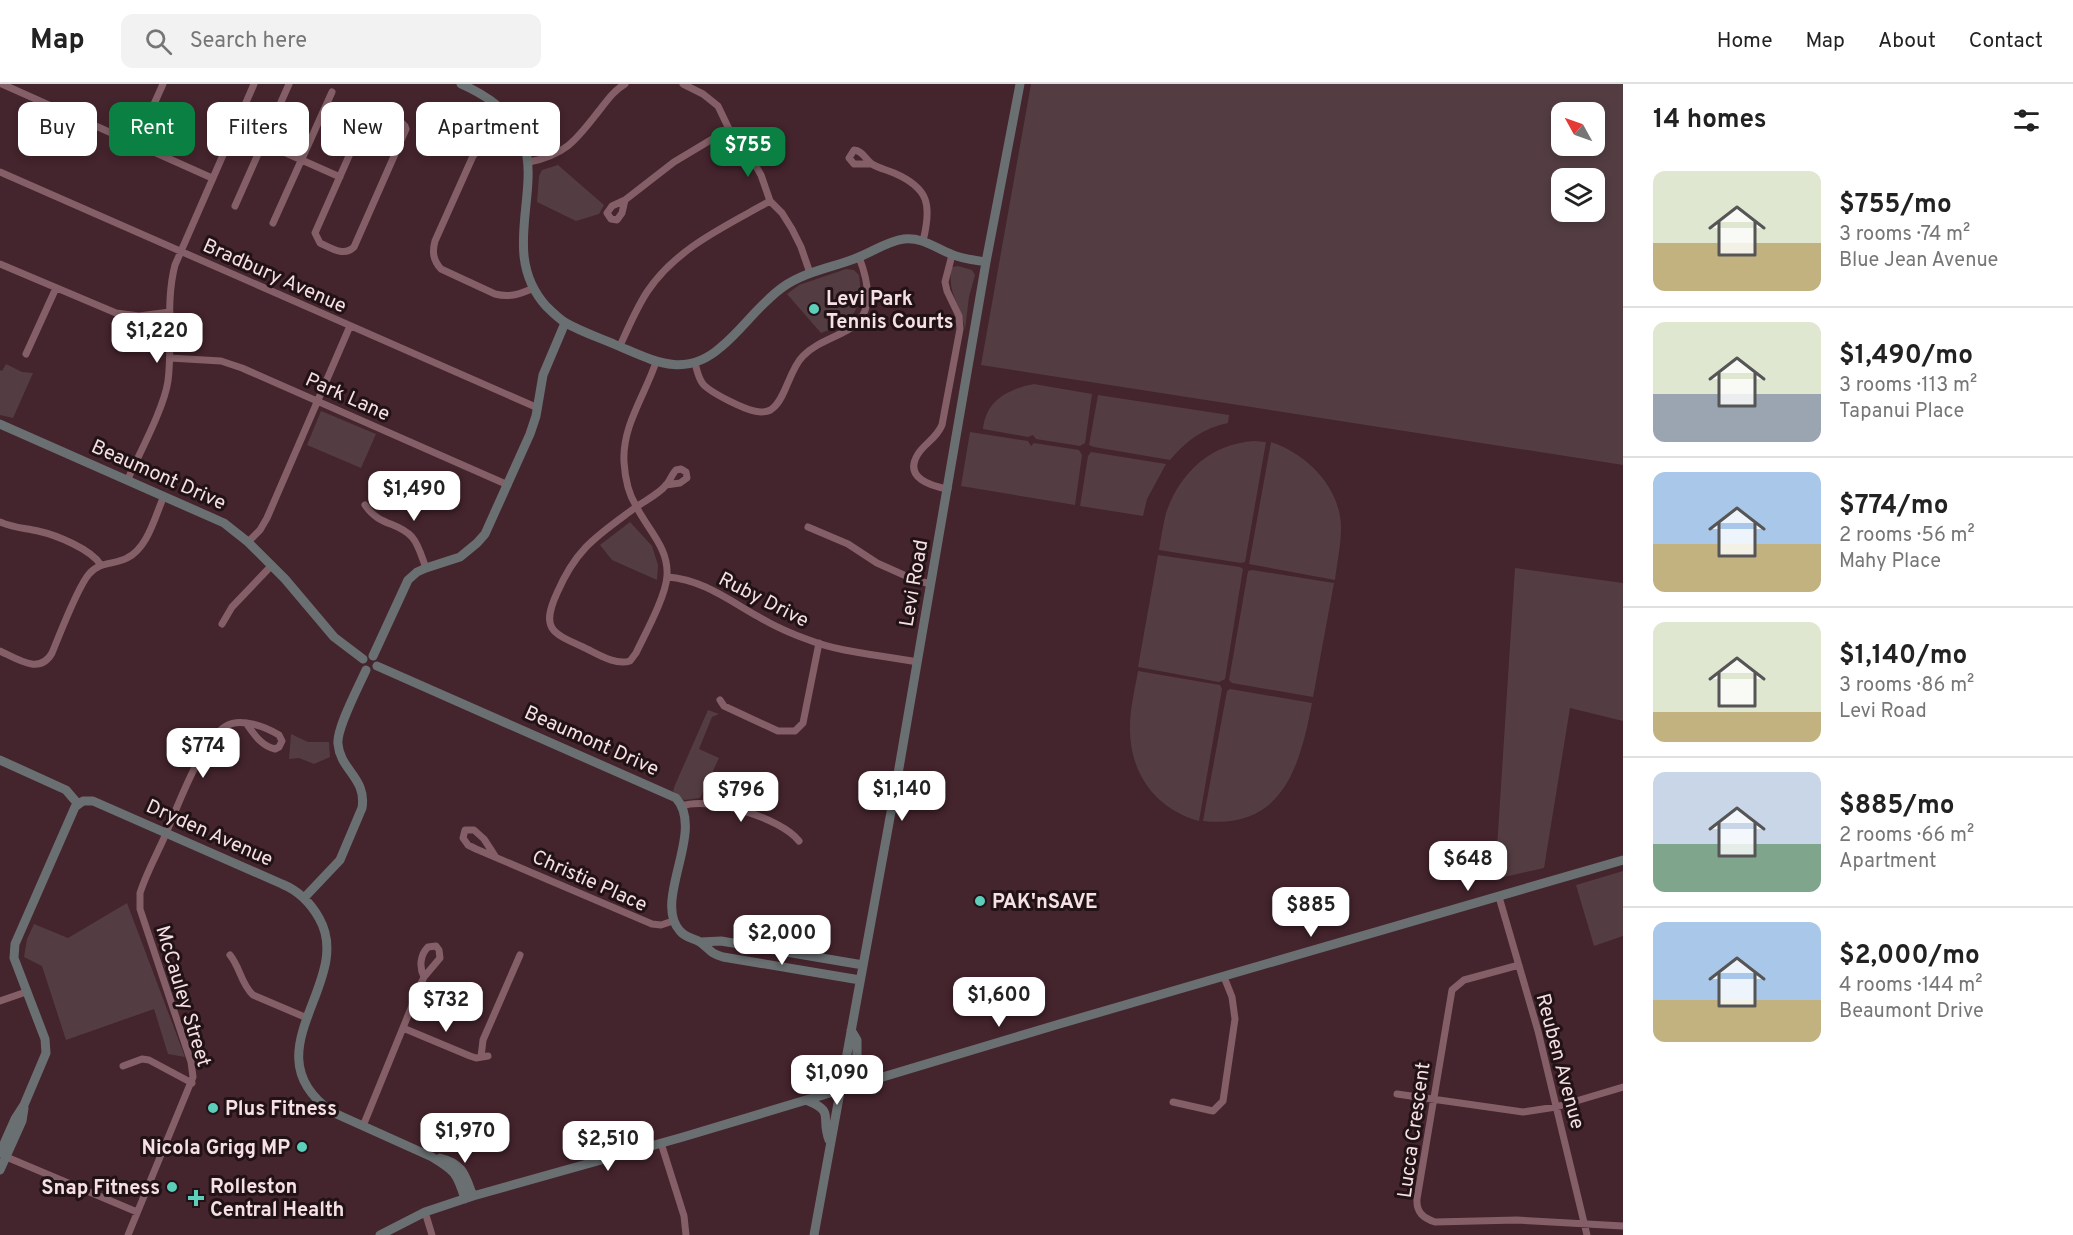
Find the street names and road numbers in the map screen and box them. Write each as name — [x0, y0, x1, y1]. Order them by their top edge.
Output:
street label: Bradbury Avenue — [198, 234, 350, 320]
street label: Park Lane — [301, 368, 394, 428]
street label: Beaumont Drive — [87, 435, 230, 517]
street label: Levi Road — [895, 538, 935, 629]
street label: Ruby Drive — [714, 567, 813, 635]
street label: Beaumont Drive — [520, 701, 663, 783]
street label: Dryden Avenue — [142, 794, 277, 873]
street label: Christie Place — [527, 845, 651, 919]
street label: McCauley Street — [148, 923, 216, 1070]
street label: Reuben Avenue — [1528, 991, 1590, 1132]
street label: Lucca Crescent — [1393, 1061, 1437, 1200]

